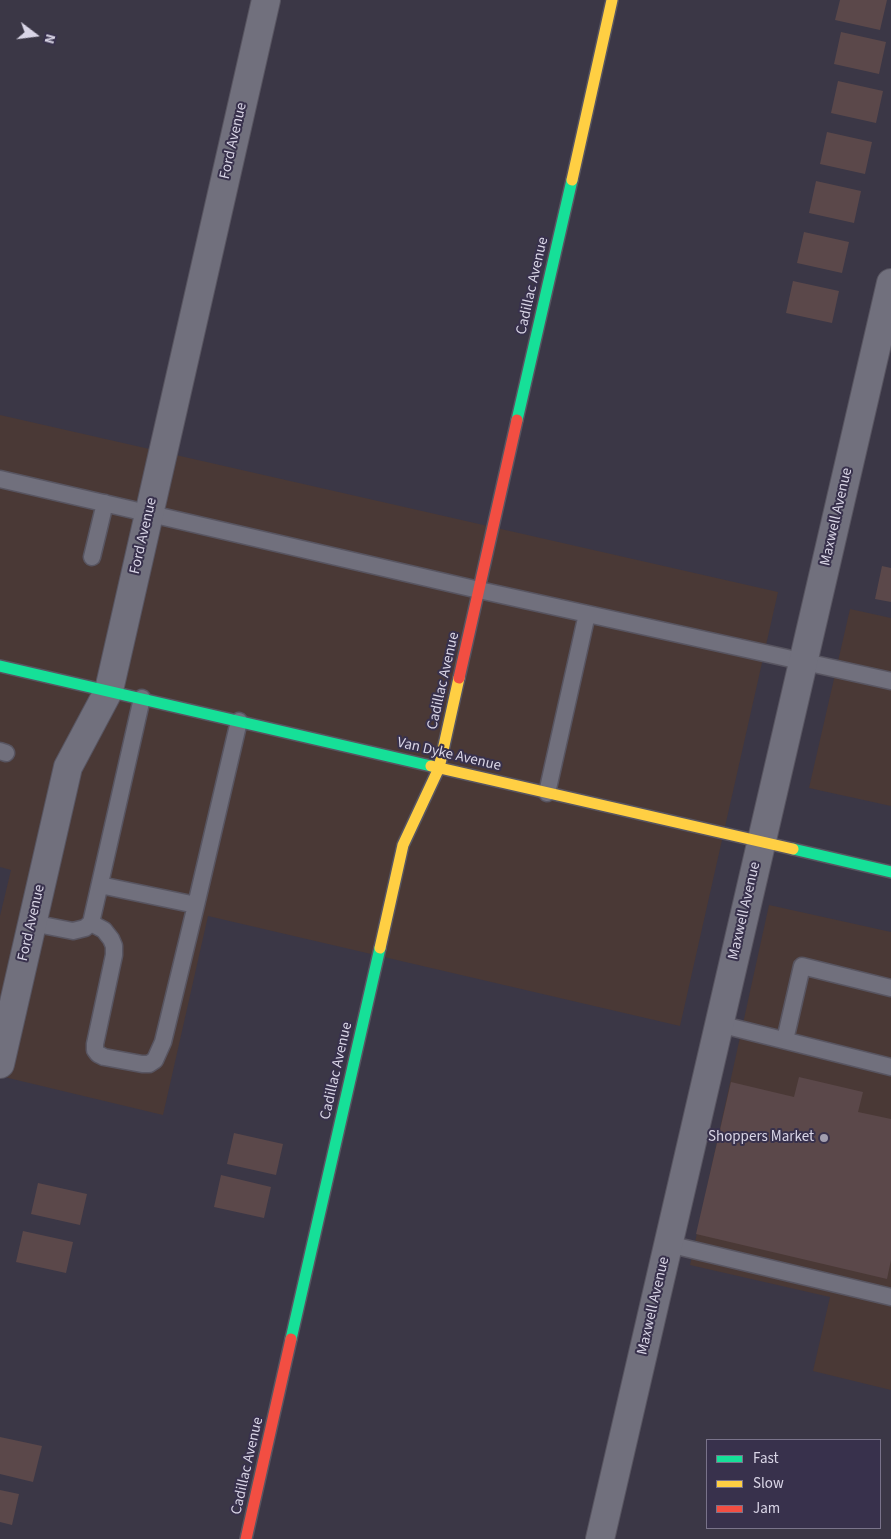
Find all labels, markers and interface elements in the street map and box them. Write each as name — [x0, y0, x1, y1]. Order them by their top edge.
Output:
north arrow — [10, 10, 60, 60]
text: N — [39, 32, 60, 46]
street label: Ford Avenue — [216, 101, 252, 181]
street label: Cadillac Avenue — [513, 236, 553, 336]
street label: Maxwell Avenue — [817, 466, 857, 568]
street label: Ford Avenue — [126, 496, 162, 576]
street label: Cadillac Avenue — [424, 631, 464, 731]
street label: Van Dyke Avenue — [395, 734, 503, 776]
street label: Maxwell Avenue — [725, 860, 765, 962]
street label: Ford Avenue — [14, 883, 50, 963]
street label: Cadillac Avenue — [317, 1021, 357, 1121]
place label: Shoppers Market — [708, 1129, 814, 1147]
marker: Shoppers Market — [818, 1132, 830, 1144]
street label: Maxwell Avenue — [634, 1255, 674, 1357]
street label: Cadillac Avenue — [228, 1416, 268, 1516]
legend — [706, 1439, 881, 1529]
text: Fast — [753, 1448, 779, 1469]
text: Slow — [753, 1473, 784, 1494]
text: Jam — [753, 1498, 780, 1519]

